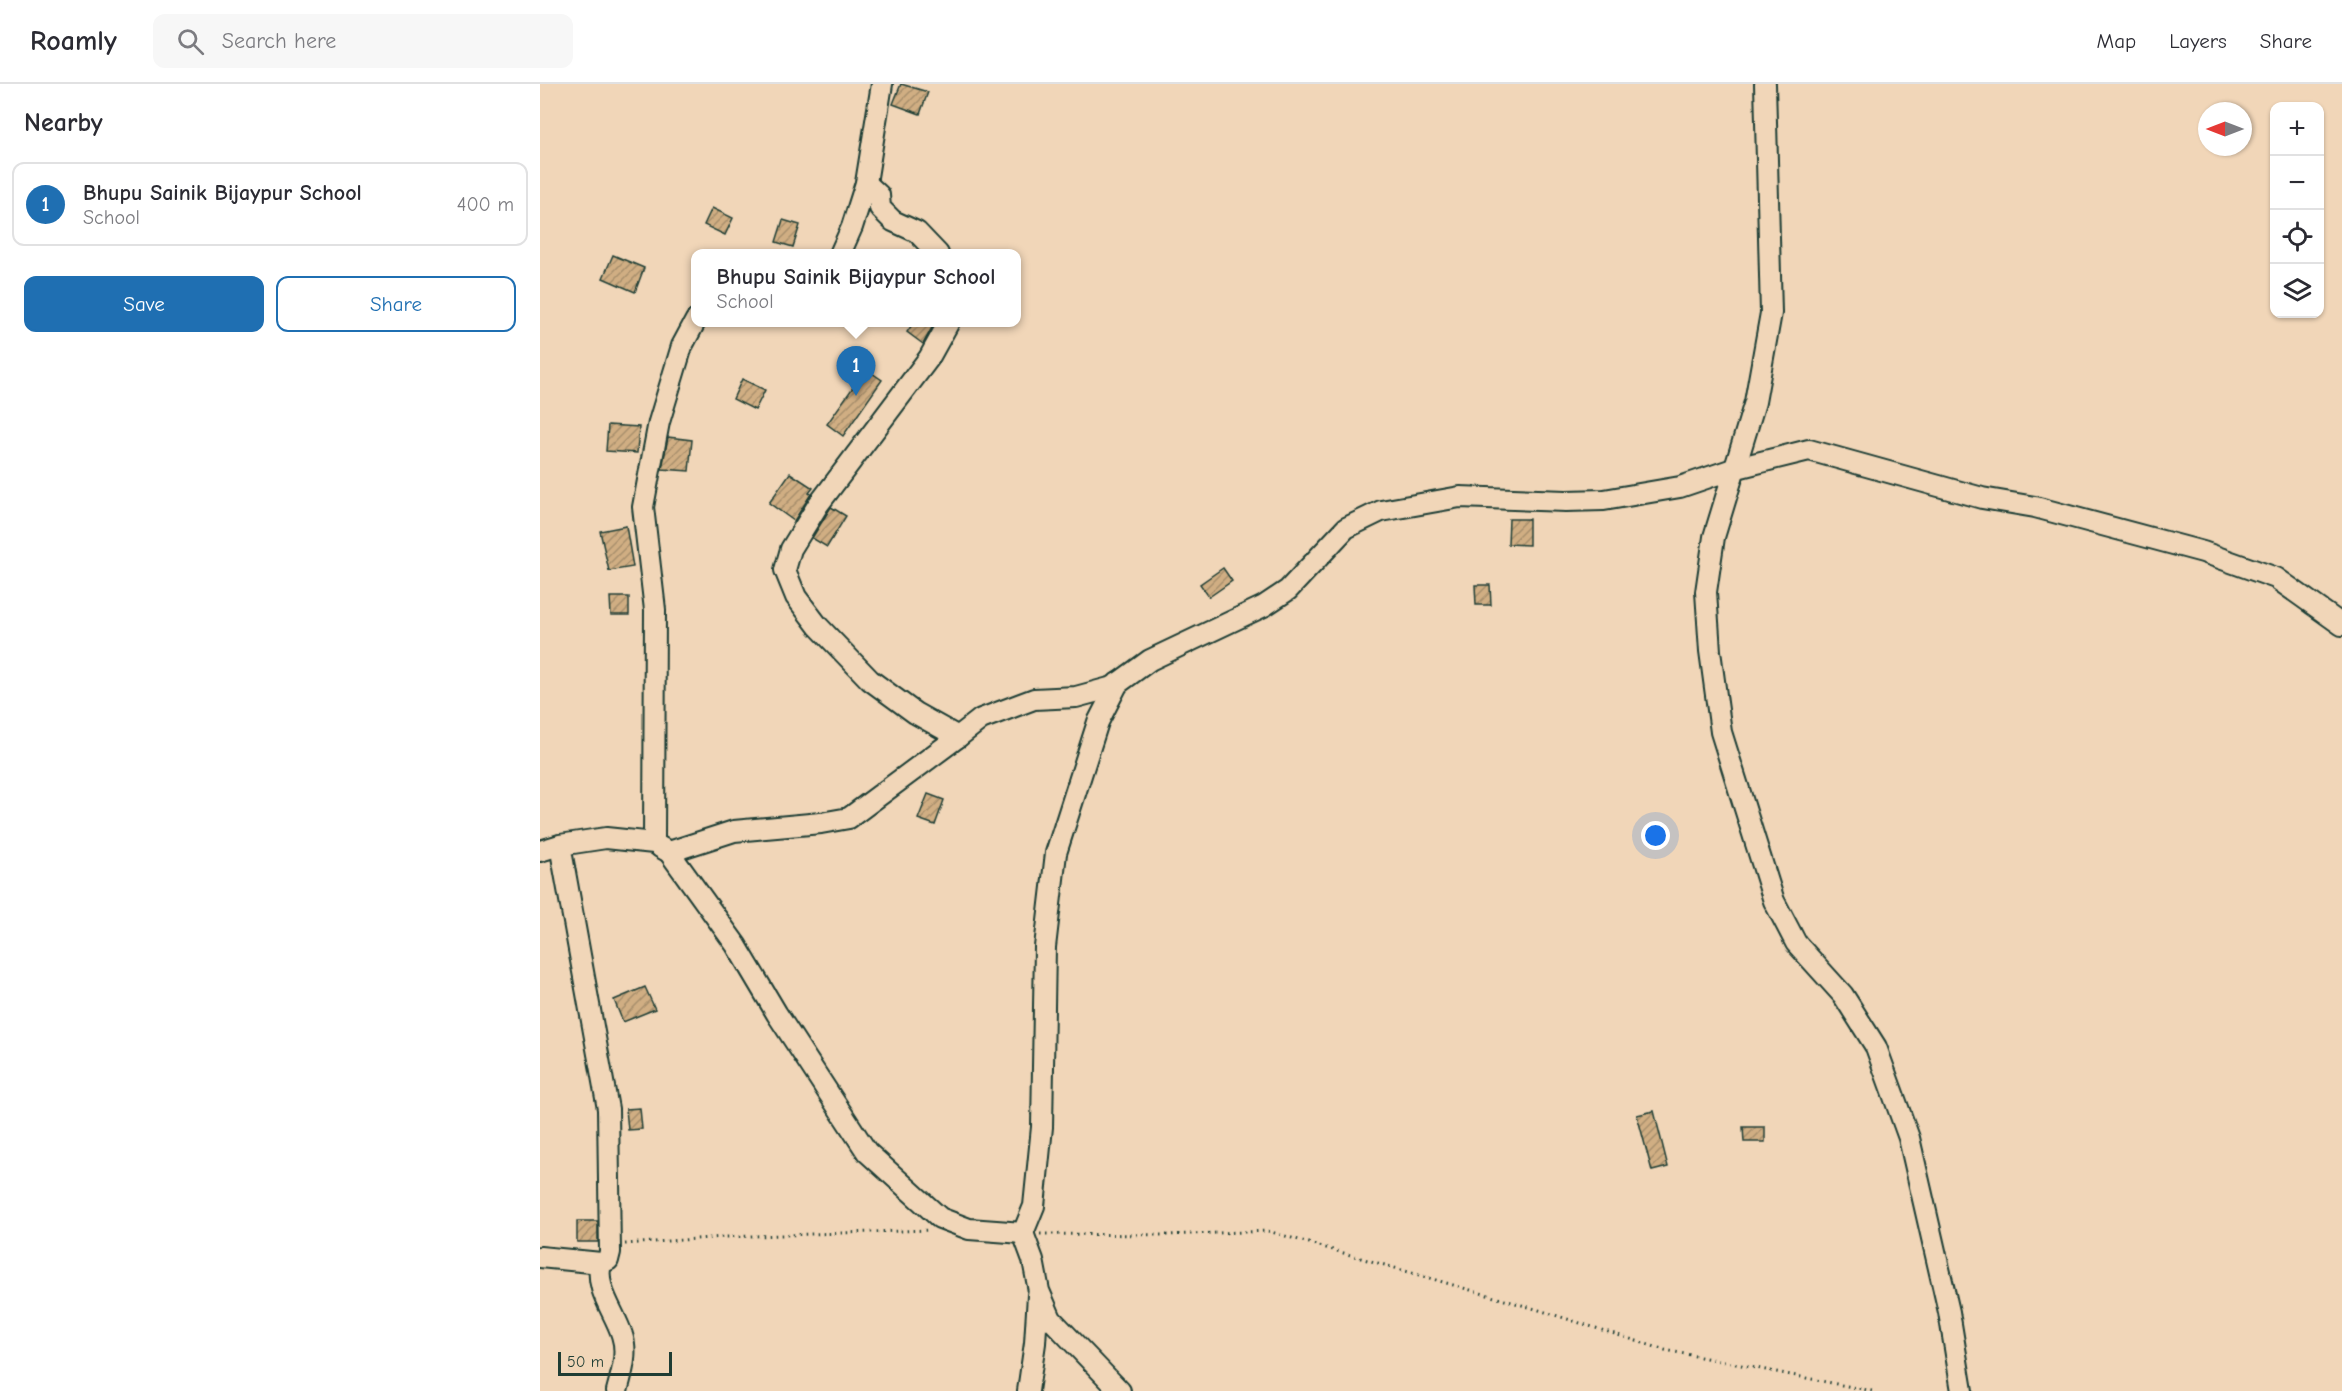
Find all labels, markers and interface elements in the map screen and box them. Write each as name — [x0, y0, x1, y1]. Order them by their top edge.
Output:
search box — [153, 14, 573, 68]
text: Roamly — [30, 25, 117, 57]
icon: search — [174, 25, 207, 58]
text: Search here — [222, 28, 336, 54]
text: Map — [2097, 29, 2136, 53]
text: Layers — [2169, 29, 2227, 53]
text: Share — [2260, 29, 2312, 53]
north arrow — [2198, 102, 2252, 156]
map controls — [2270, 102, 2324, 318]
button: + — [2270, 102, 2324, 156]
text: Nearby — [24, 108, 103, 138]
button: − — [2270, 156, 2324, 210]
text: Bhupu Sainik Bijaypur School — [83, 180, 362, 206]
text: 1 — [42, 193, 49, 216]
text: 400 m — [457, 193, 514, 216]
text: School — [83, 206, 140, 229]
button: locate — [2270, 210, 2324, 264]
popup — [691, 249, 1021, 327]
text: Bhupu Sainik Bijaypur School — [717, 264, 995, 290]
button: layers — [2270, 264, 2324, 318]
button: Save — [24, 276, 264, 332]
button: Share — [276, 276, 516, 332]
text: School — [717, 290, 774, 313]
pin: 1 — [836, 346, 876, 396]
your location — [1641, 821, 1670, 850]
scale bar — [558, 1349, 672, 1376]
text: 50 m — [567, 1353, 604, 1371]

